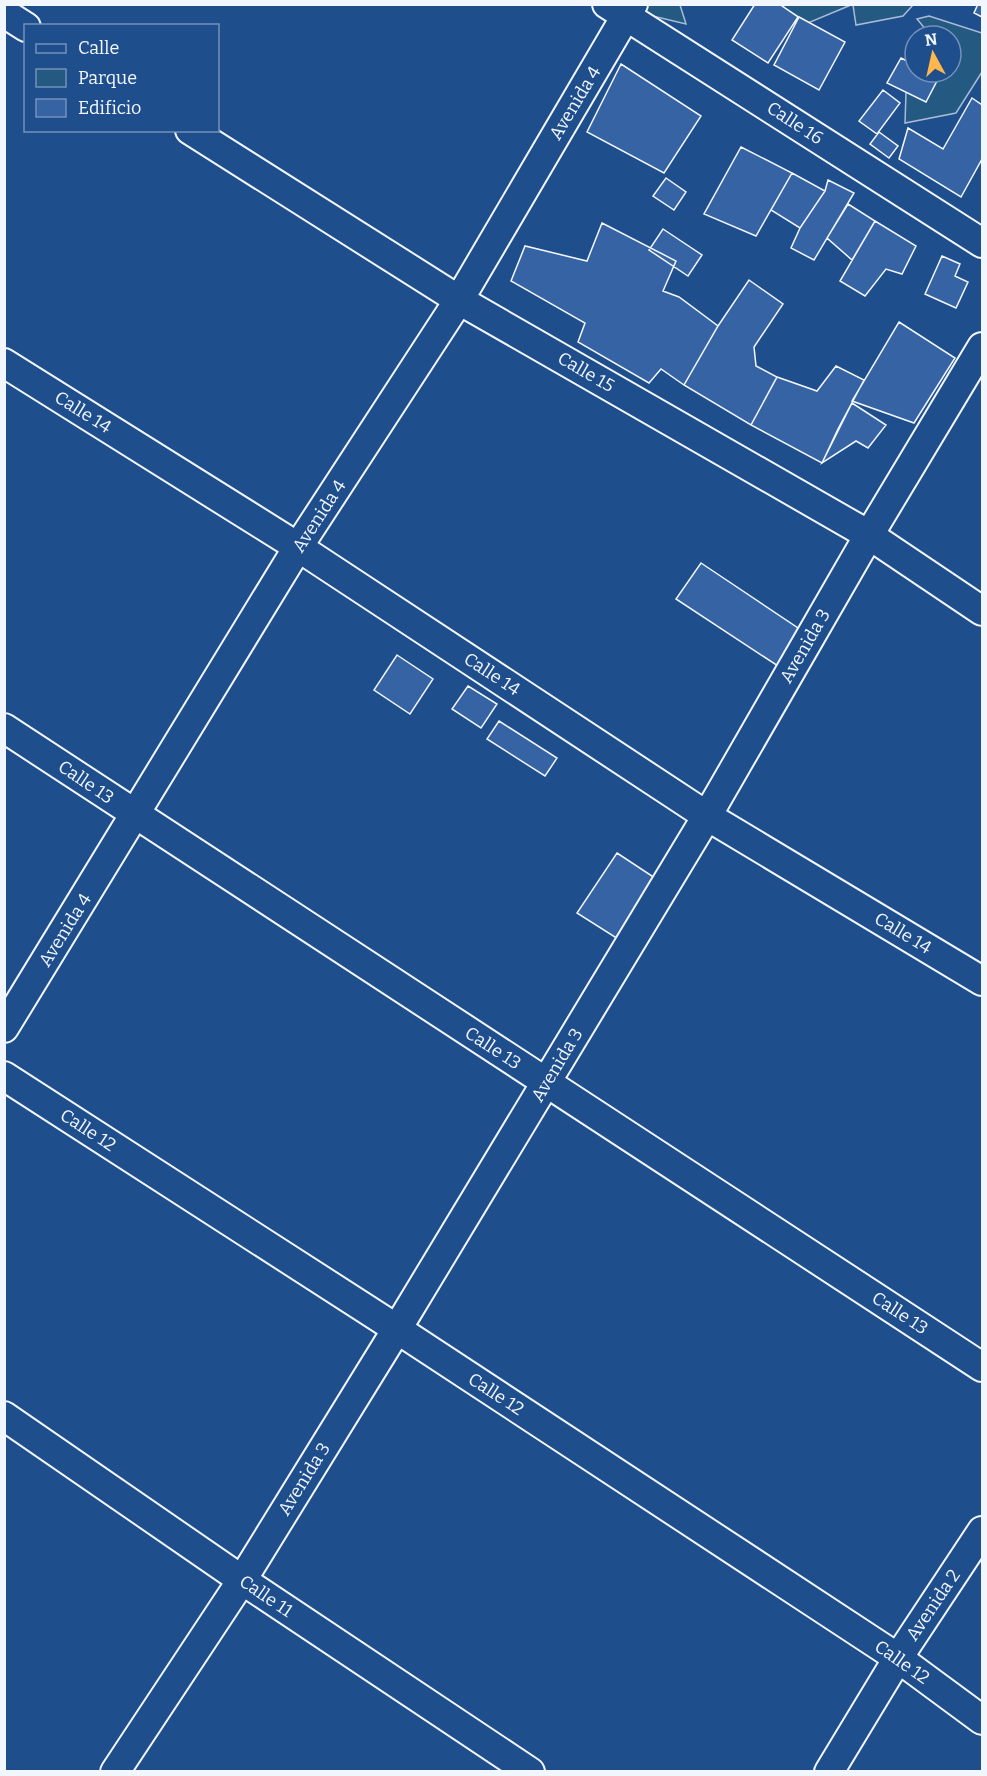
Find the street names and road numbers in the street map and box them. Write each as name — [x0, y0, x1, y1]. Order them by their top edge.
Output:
street label: Avenida 4 — [544, 62, 606, 144]
street label: Calle 16 — [763, 97, 827, 149]
street label: Calle 15 — [554, 347, 618, 397]
street label: Calle 14 — [51, 386, 116, 438]
street label: Avenida 4 — [287, 475, 351, 556]
street label: Avenida 3 — [775, 605, 835, 687]
street label: Calle 14 — [460, 648, 525, 701]
street label: Calle 13 — [54, 755, 118, 809]
street label: Avenida 4 — [34, 889, 96, 971]
street label: Calle 14 — [870, 907, 936, 959]
street label: Calle 13 — [461, 1022, 525, 1074]
street label: Avenida 3 — [527, 1024, 587, 1106]
street label: Calle 12 — [56, 1104, 120, 1156]
street label: Calle 13 — [868, 1287, 932, 1339]
street label: Calle 12 — [464, 1368, 528, 1420]
street label: Avenida 3 — [273, 1438, 335, 1520]
street label: Avenida 2 — [901, 1565, 965, 1645]
street label: Calle 11 — [235, 1570, 297, 1622]
street label: Calle 12 — [870, 1635, 934, 1689]

